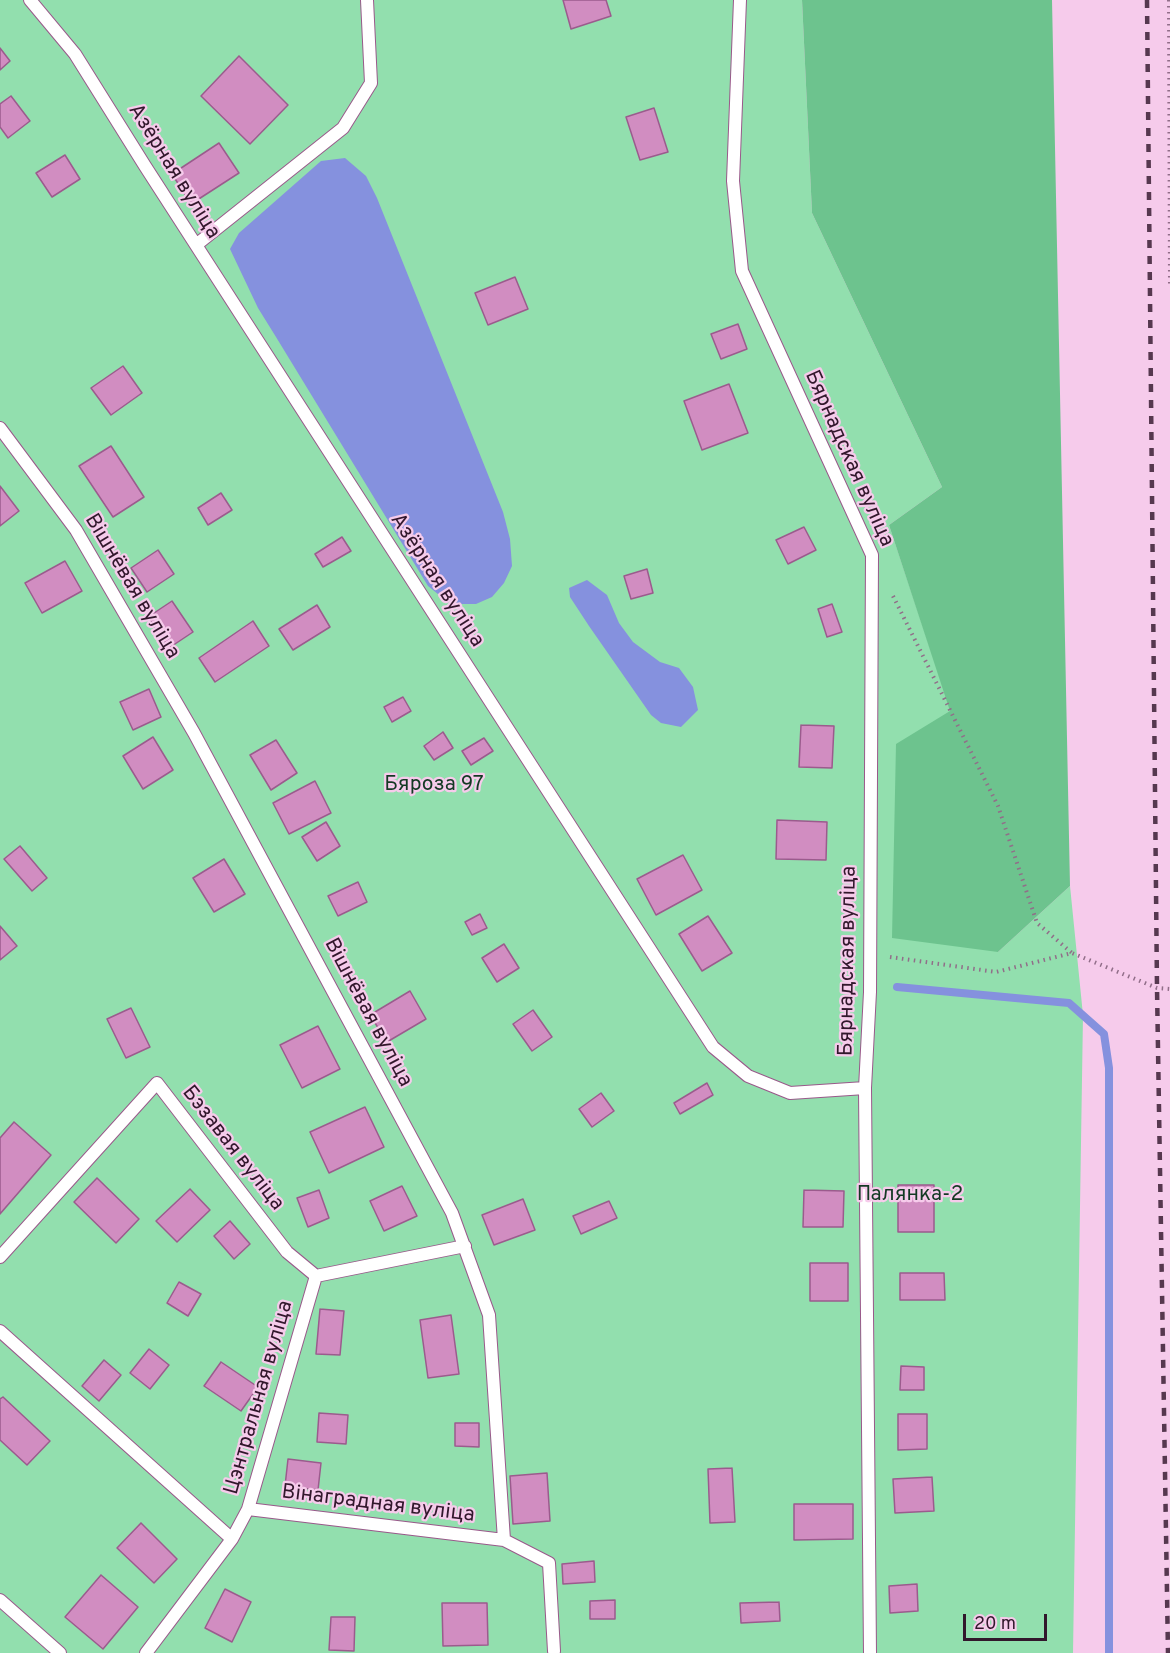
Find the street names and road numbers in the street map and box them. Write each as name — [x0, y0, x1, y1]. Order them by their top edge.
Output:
street label: Азёрная вуліца — [121, 100, 225, 244]
street label: Бярнадская вуліца — [798, 367, 898, 551]
street label: Азёрная вуліца — [383, 509, 489, 653]
street label: Вішнёвая вуліца — [78, 510, 184, 664]
street label: Бярнадская вуліца — [835, 866, 863, 1056]
street label: Вішнёвая вуліца — [317, 934, 417, 1092]
street label: Бэзавая вуліца — [175, 1082, 289, 1216]
street label: Цэнтральная вуліца — [220, 1298, 300, 1498]
street label: Вінаградная вуліца — [280, 1481, 476, 1529]

